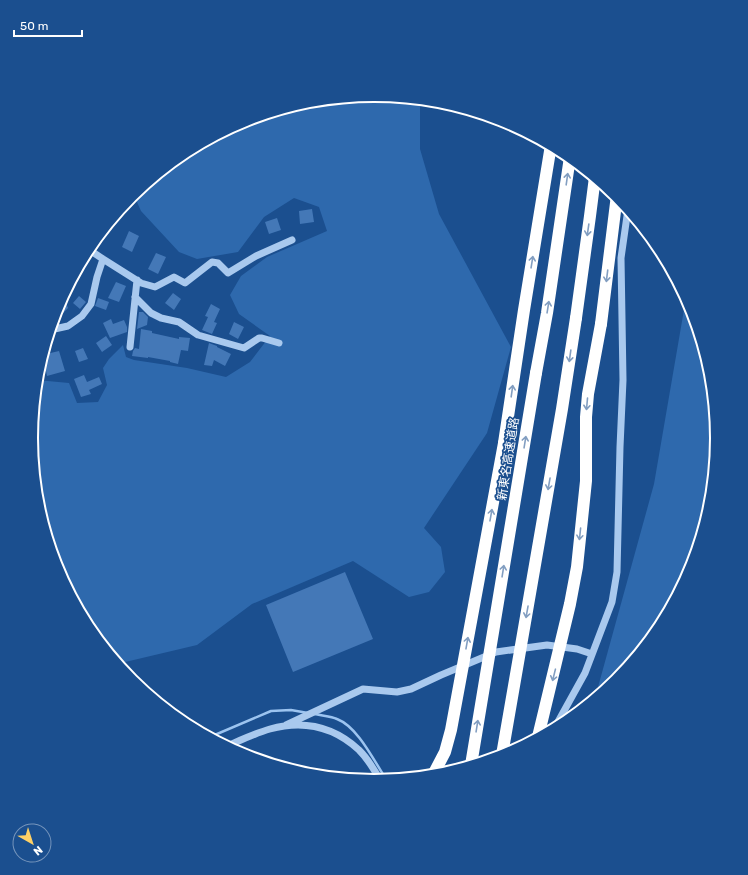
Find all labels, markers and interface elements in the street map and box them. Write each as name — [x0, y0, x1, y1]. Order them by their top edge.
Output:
scale bar — [14, 12, 82, 38]
text: 50 m — [20, 19, 48, 33]
one-way arrow — [563, 172, 571, 185]
one-way arrow — [584, 223, 592, 236]
one-way arrow — [528, 256, 536, 269]
one-way arrow — [603, 269, 611, 282]
one-way arrow — [544, 301, 552, 314]
one-way arrow — [566, 349, 574, 362]
one-way arrow — [508, 385, 516, 398]
one-way arrow — [583, 397, 591, 410]
street label: 新東名高速道路 — [495, 416, 521, 502]
one-way arrow — [521, 436, 529, 449]
one-way arrow — [545, 478, 553, 491]
one-way arrow — [487, 509, 495, 522]
one-way arrow — [577, 527, 584, 540]
one-way arrow — [500, 564, 508, 577]
one-way arrow — [523, 606, 531, 619]
one-way arrow — [464, 637, 472, 650]
one-way arrow — [549, 668, 557, 681]
one-way arrow — [473, 720, 481, 733]
north arrow — [12, 823, 52, 863]
text: N — [31, 843, 45, 858]

